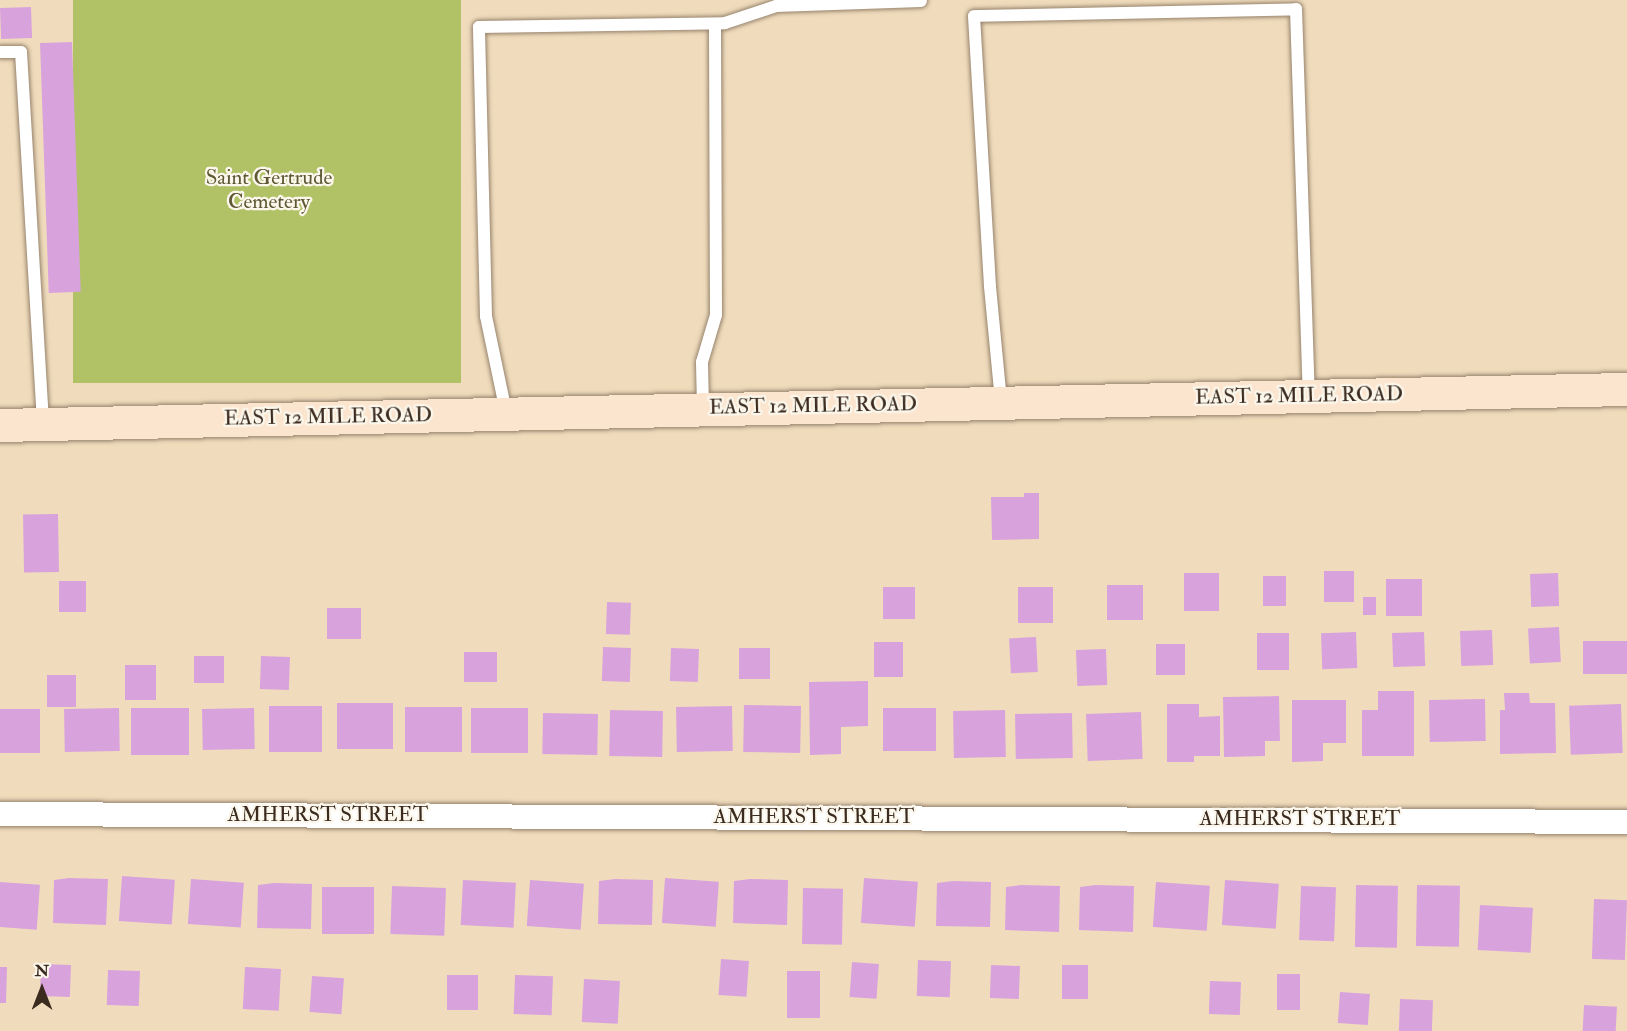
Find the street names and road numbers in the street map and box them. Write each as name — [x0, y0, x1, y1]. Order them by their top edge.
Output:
street label: EAST 12 MILE ROAD — [1195, 382, 1403, 410]
street label: EAST 12 MILE ROAD — [709, 392, 917, 420]
street label: EAST 12 MILE ROAD — [224, 403, 432, 431]
street label: AMHERST STREET — [228, 802, 428, 828]
street label: AMHERST STREET — [714, 804, 914, 830]
street label: AMHERST STREET — [1200, 806, 1400, 832]

